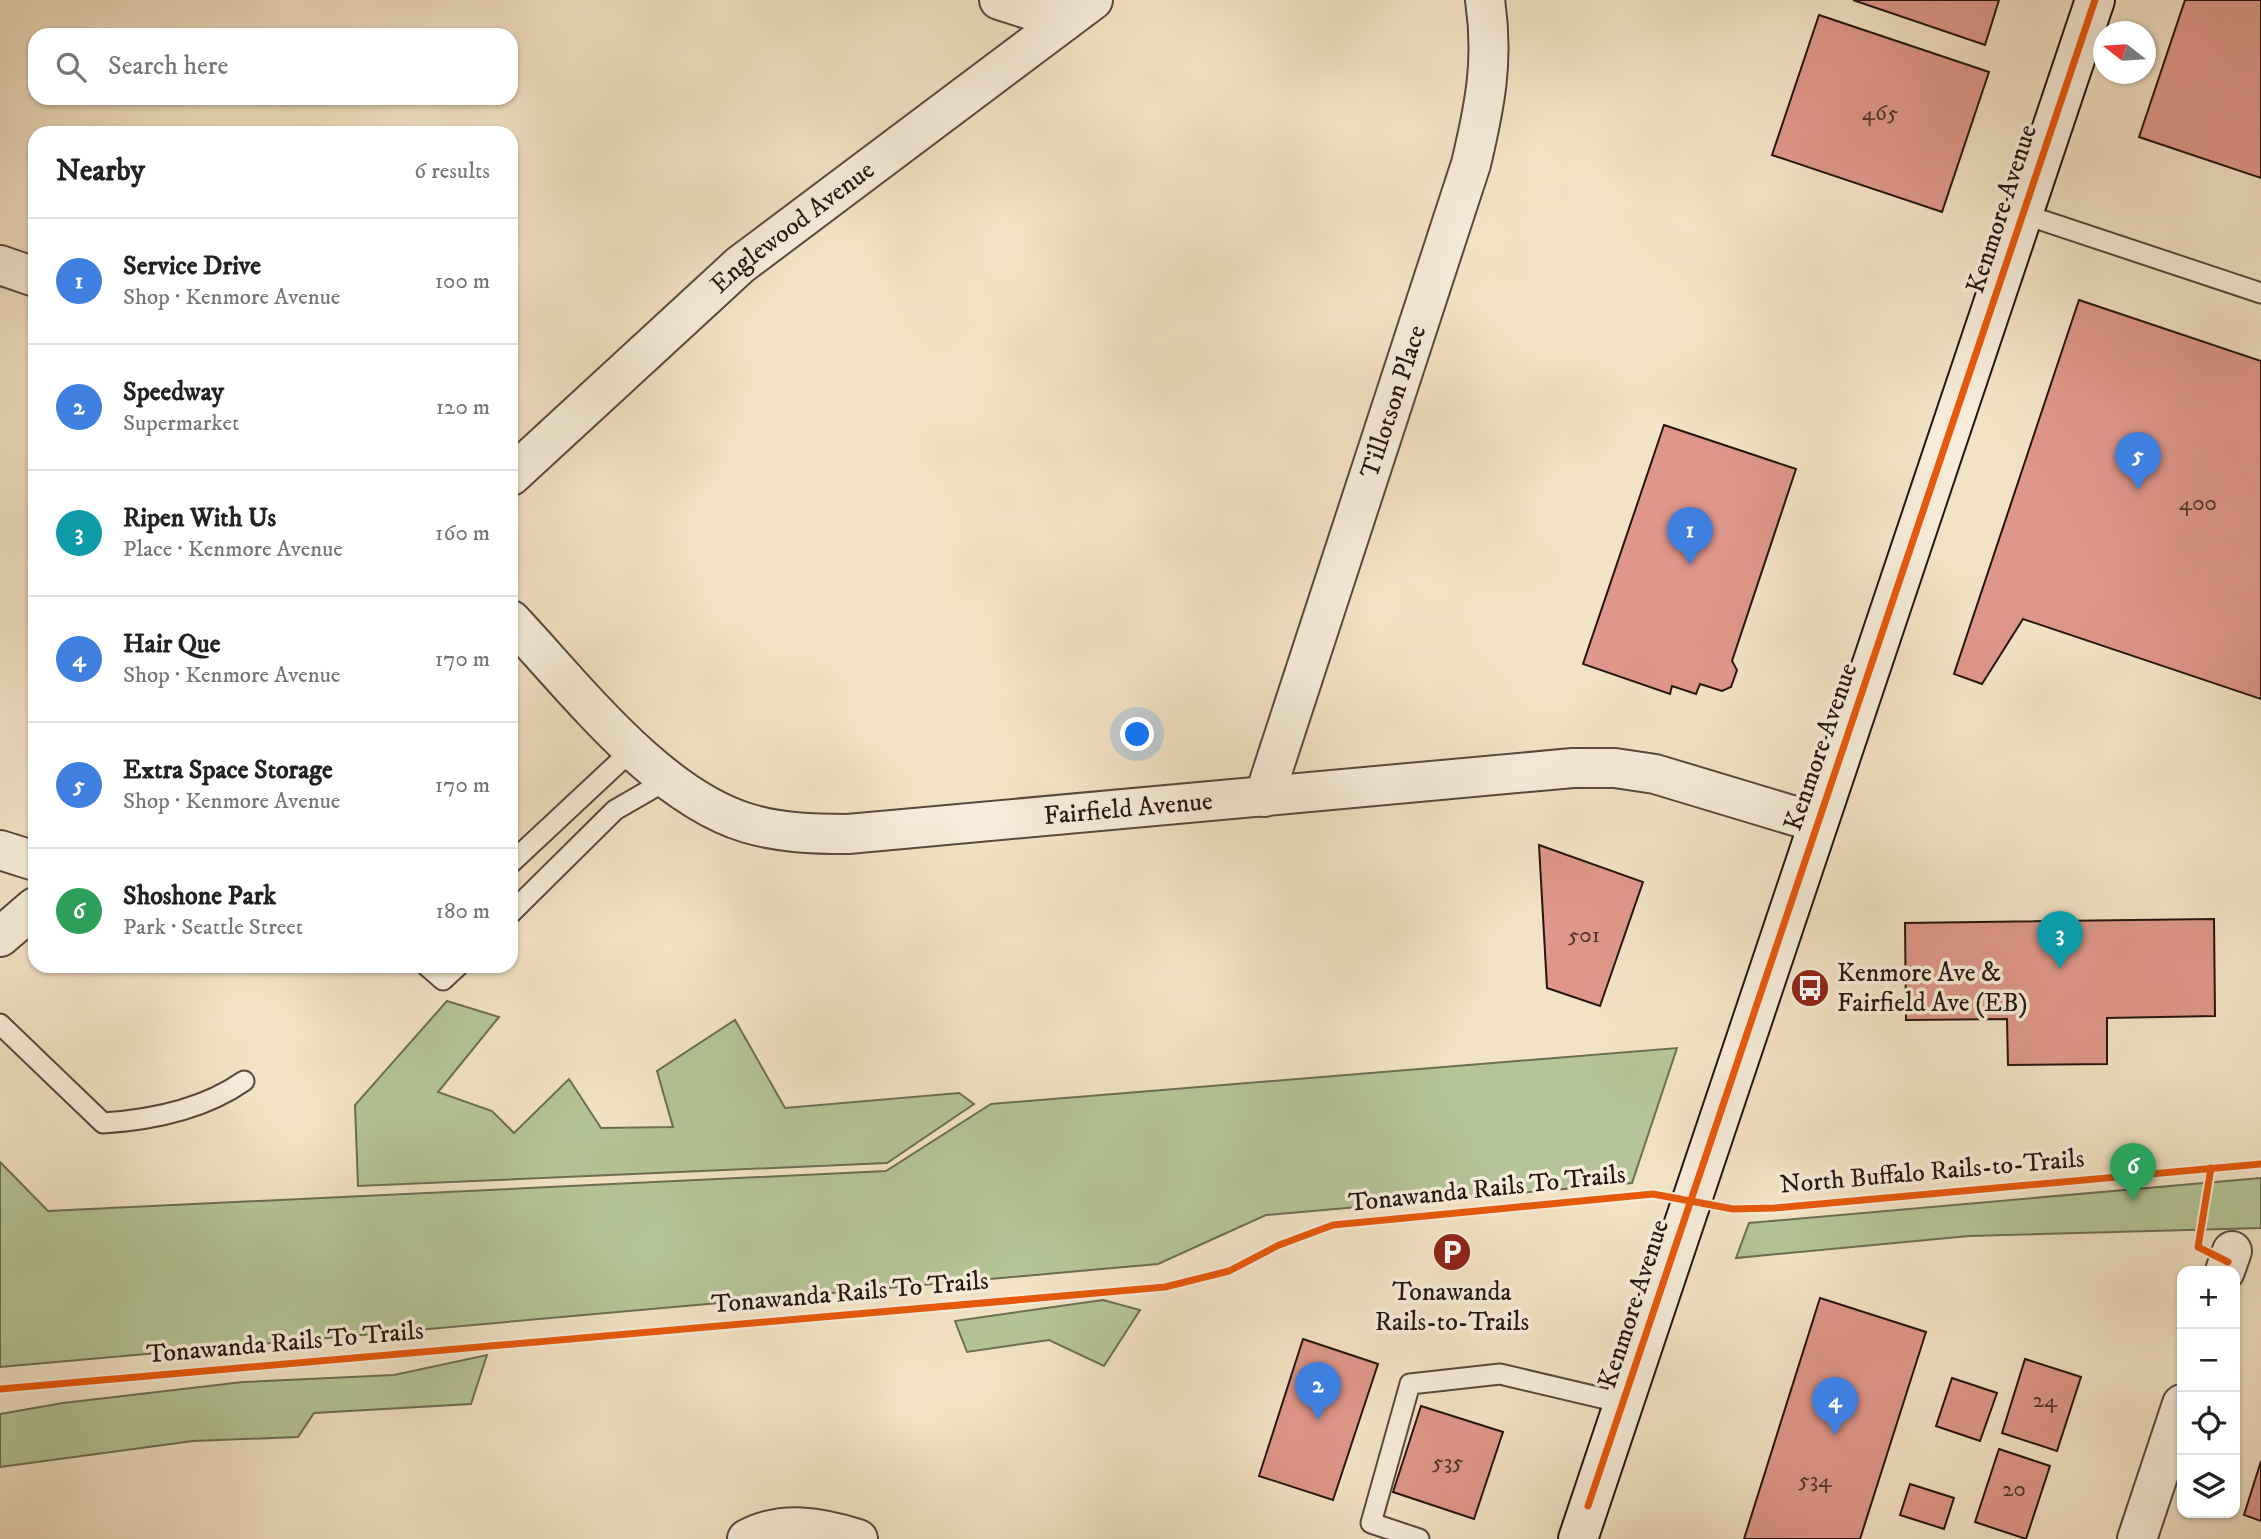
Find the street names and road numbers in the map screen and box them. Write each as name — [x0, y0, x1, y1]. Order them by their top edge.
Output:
street label: Kenmore Avenue — [1959, 121, 2045, 297]
street label: Englewood Avenue — [703, 153, 881, 301]
street label: Tillotson Place — [1353, 321, 1434, 482]
street label: Kenmore Avenue — [1777, 659, 1865, 835]
street label: Fairfield Avenue — [1042, 784, 1214, 833]
street label: North Buffalo Rails-to-Trails — [1778, 1142, 2086, 1202]
street label: Tonawanda Rails To Trails — [1347, 1158, 1627, 1220]
street label: Kenmore Avenue — [1591, 1216, 1677, 1392]
street label: Tonawanda Rails To Trails — [710, 1264, 990, 1322]
street label: Tonawanda Rails To Trails — [145, 1314, 425, 1372]

